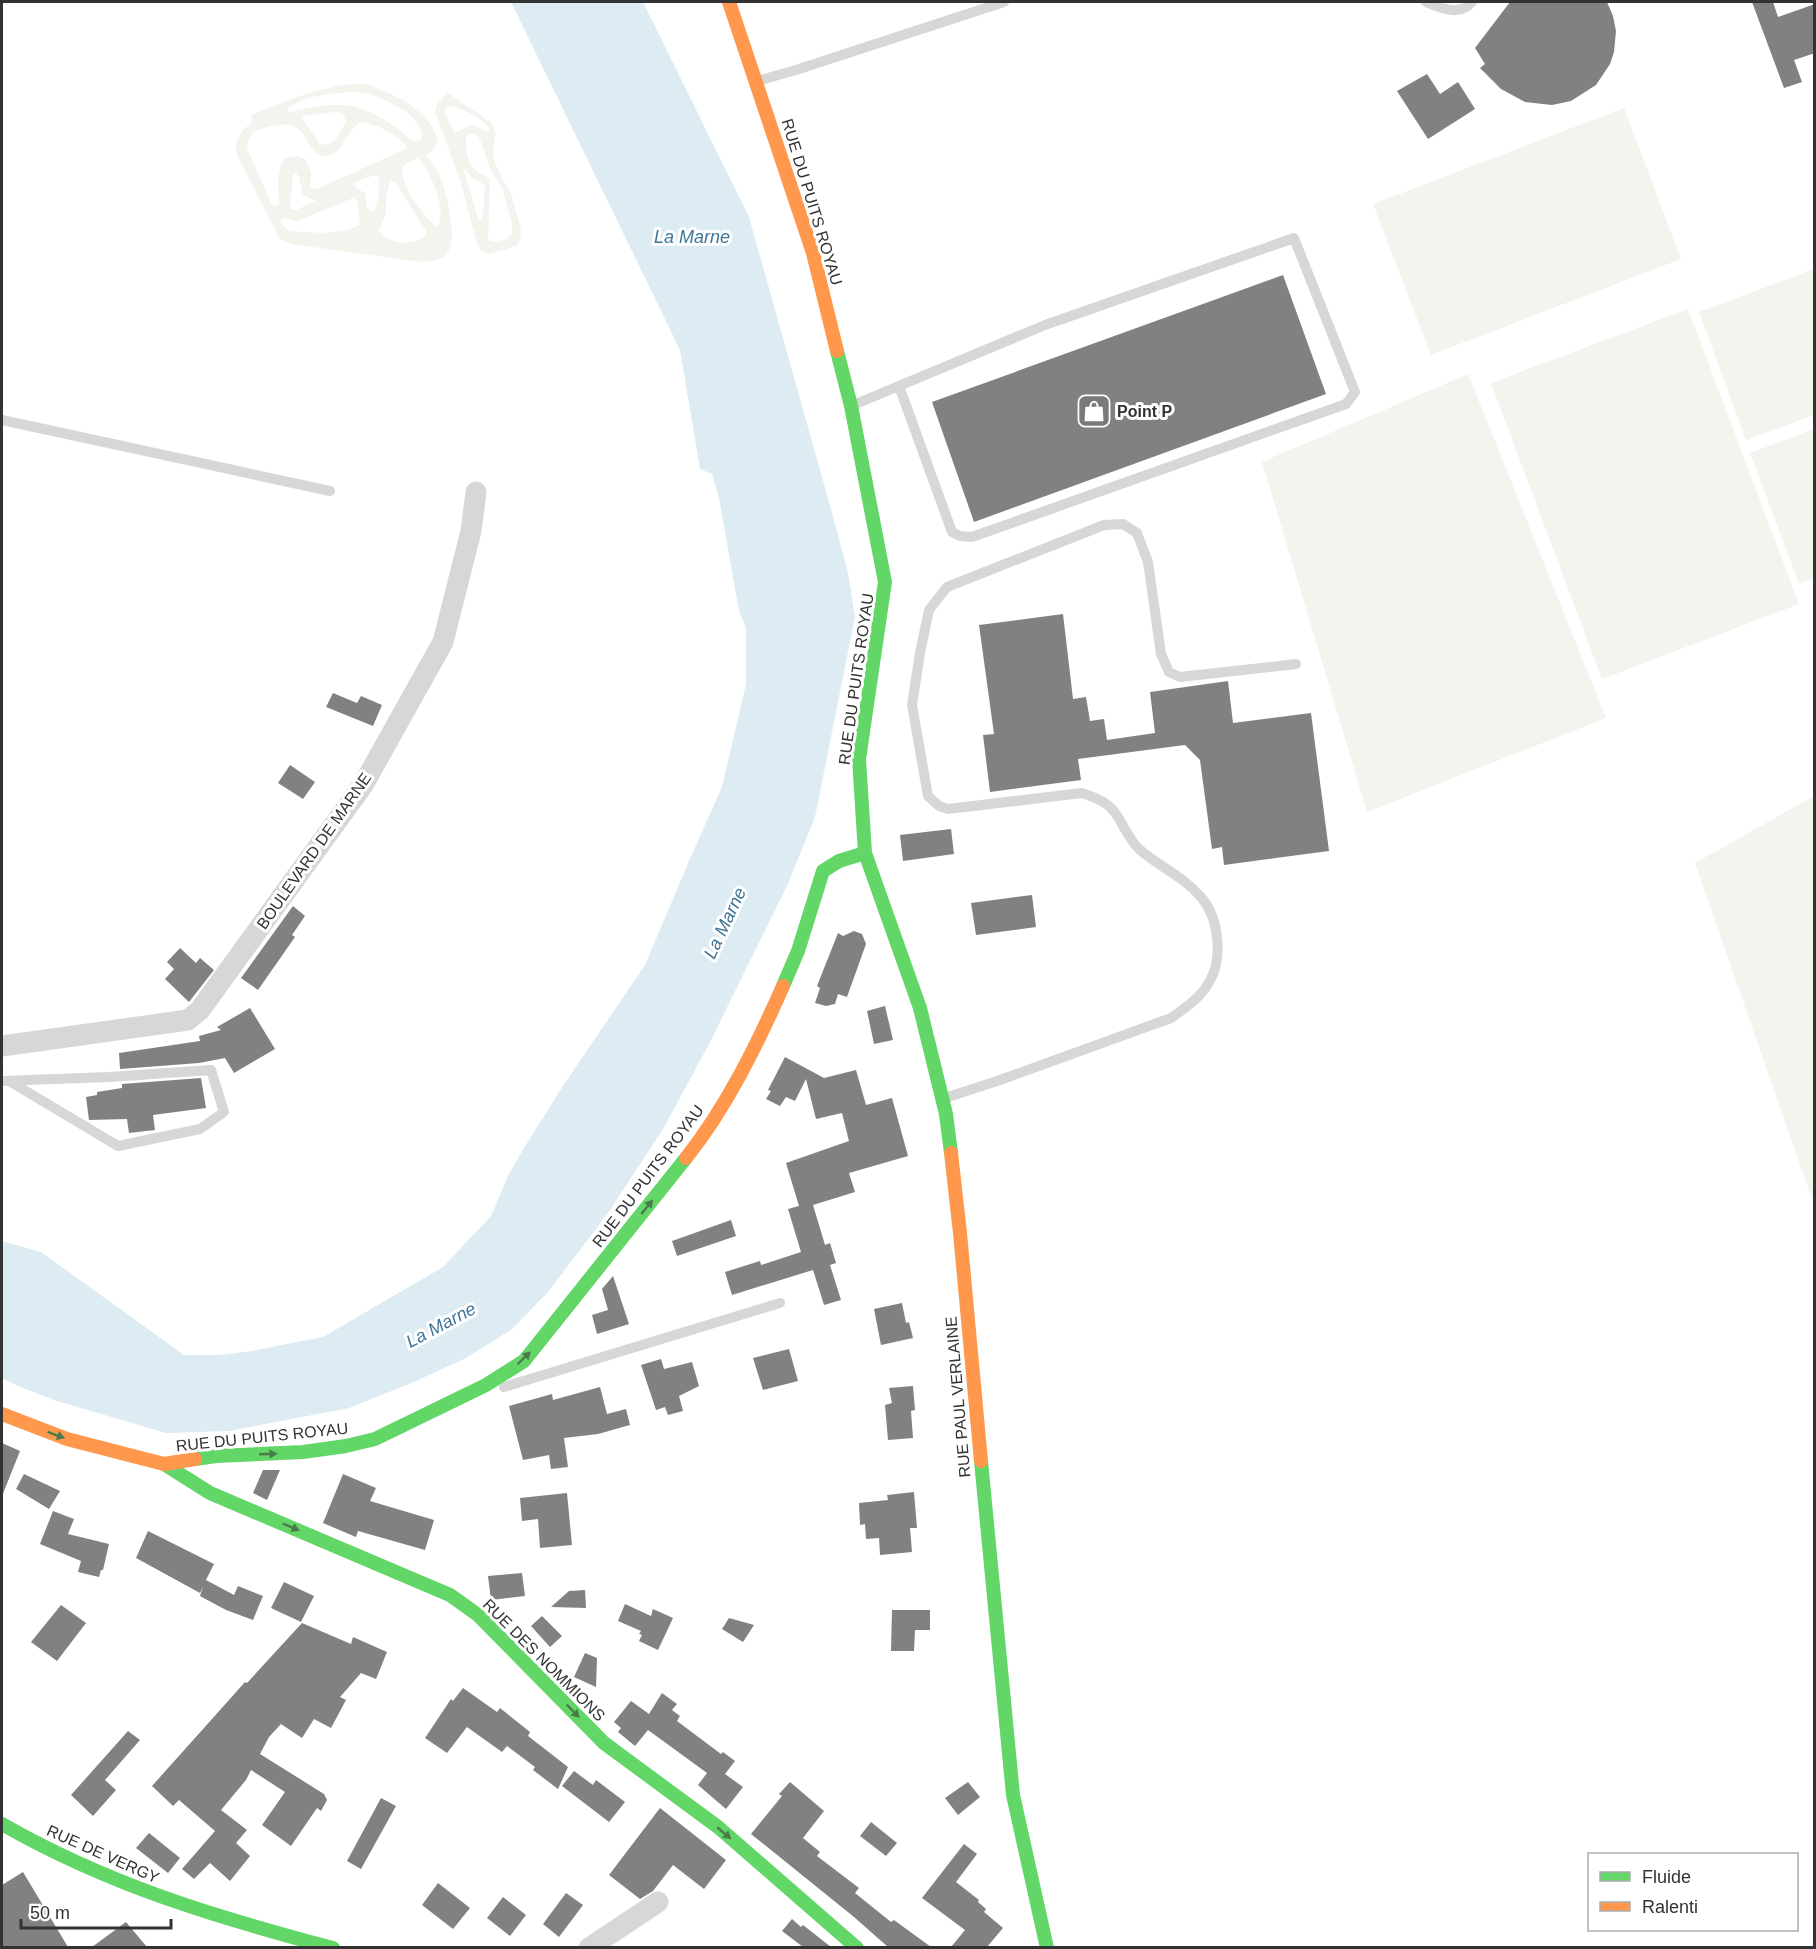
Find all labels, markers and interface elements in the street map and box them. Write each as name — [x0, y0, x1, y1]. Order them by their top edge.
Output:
street label: RUE DU PUITS ROYAU — [779, 117, 845, 287]
water label: La Marne — [654, 227, 730, 247]
shop icon: Point P — [1076, 393, 1112, 429]
place label: Point P — [1117, 403, 1172, 420]
street label: RUE DU PUITS ROYAU — [836, 592, 876, 766]
street label: BOULEVARD DE MARNE — [254, 770, 374, 932]
water label: La Marne — [700, 884, 750, 962]
street label: RUE DU PUITS ROYAU — [589, 1102, 707, 1250]
one-way arrow — [640, 1199, 653, 1215]
water label: La Marne — [403, 1298, 479, 1352]
street label: RUE PAUL VERLAINE — [942, 1316, 974, 1478]
one-way arrow — [516, 1351, 531, 1365]
street label: RUE DU PUITS ROYAU — [175, 1420, 349, 1454]
one-way arrow — [47, 1431, 65, 1440]
one-way arrow — [258, 1449, 277, 1458]
one-way arrow — [283, 1523, 300, 1532]
street label: RUE DES NOMMIONS — [480, 1596, 608, 1724]
one-way arrow — [565, 1704, 579, 1718]
street label: RUE DE VERGY — [44, 1822, 162, 1886]
one-way arrow — [716, 1826, 731, 1839]
legend — [1588, 1853, 1798, 1931]
text: Fluide — [1642, 1867, 1691, 1887]
scale bar — [21, 1892, 171, 1930]
text: Ralenti — [1642, 1897, 1698, 1917]
text: 50 m — [30, 1903, 70, 1923]

